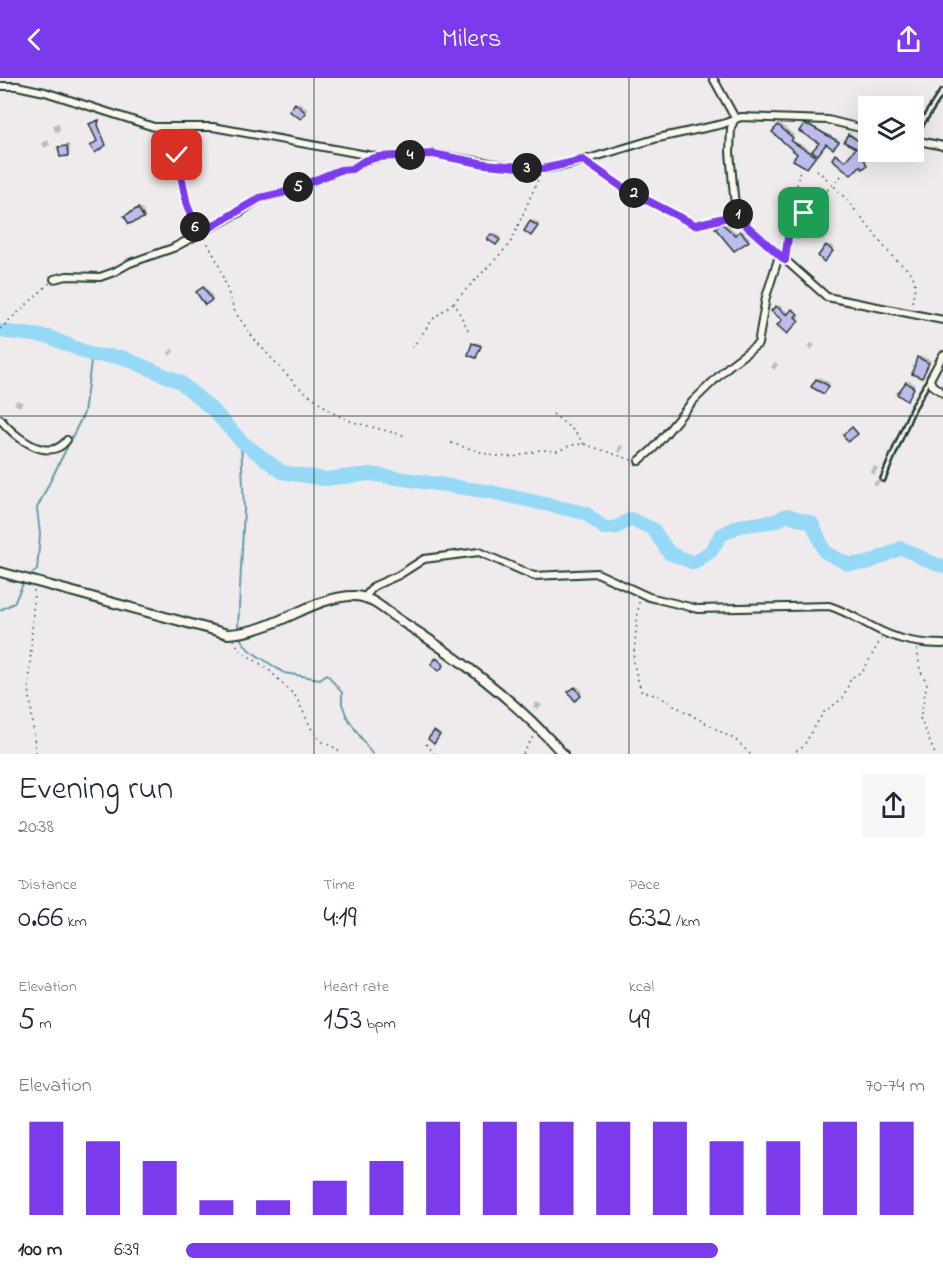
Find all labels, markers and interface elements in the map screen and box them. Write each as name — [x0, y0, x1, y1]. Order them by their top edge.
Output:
text: Milers — [442, 20, 502, 59]
icon: back — [18, 23, 51, 56]
icon: share — [892, 23, 925, 56]
map controls — [858, 96, 924, 162]
button: layers — [858, 96, 924, 162]
pin — [151, 129, 202, 180]
icon: check — [160, 138, 193, 171]
pin: 4 — [395, 140, 425, 170]
text: 4 — [407, 143, 413, 167]
pin: 3 — [512, 153, 542, 183]
text: 3 — [524, 156, 530, 180]
pin: 5 — [283, 172, 313, 202]
text: 5 — [293, 175, 303, 199]
pin: 2 — [619, 178, 649, 208]
text: 2 — [630, 181, 638, 205]
pin — [778, 187, 829, 238]
icon: arrive — [787, 196, 820, 229]
pin: 1 — [723, 199, 753, 229]
text: 1 — [735, 202, 741, 226]
pin: 6 — [180, 212, 210, 242]
text: 6 — [191, 215, 199, 239]
text: Evening run — [18, 766, 173, 814]
button: share — [862, 774, 925, 837]
text: 20:38 — [18, 813, 54, 842]
text: Distance — [18, 873, 77, 897]
text: Time — [323, 873, 355, 897]
text: Pace — [629, 873, 660, 897]
text: 0.66 — [18, 897, 63, 941]
text: 4:19 — [323, 897, 357, 941]
text: 6:32 — [629, 897, 672, 941]
text: km — [63, 910, 87, 934]
text: /km — [672, 910, 700, 934]
text: Elevation — [18, 975, 77, 999]
text: Heart rate — [323, 975, 389, 999]
text: kcal — [629, 975, 654, 999]
text: 5 — [18, 999, 35, 1043]
text: 153 — [323, 999, 362, 1043]
text: 49 — [629, 999, 650, 1043]
text: m — [35, 1012, 52, 1036]
text: bpm — [362, 1012, 396, 1036]
text: Elevation — [18, 1072, 92, 1101]
text: 70–74 m — [865, 1072, 925, 1101]
text: 100 m — [18, 1236, 62, 1265]
text: 6:39 — [114, 1236, 139, 1265]

